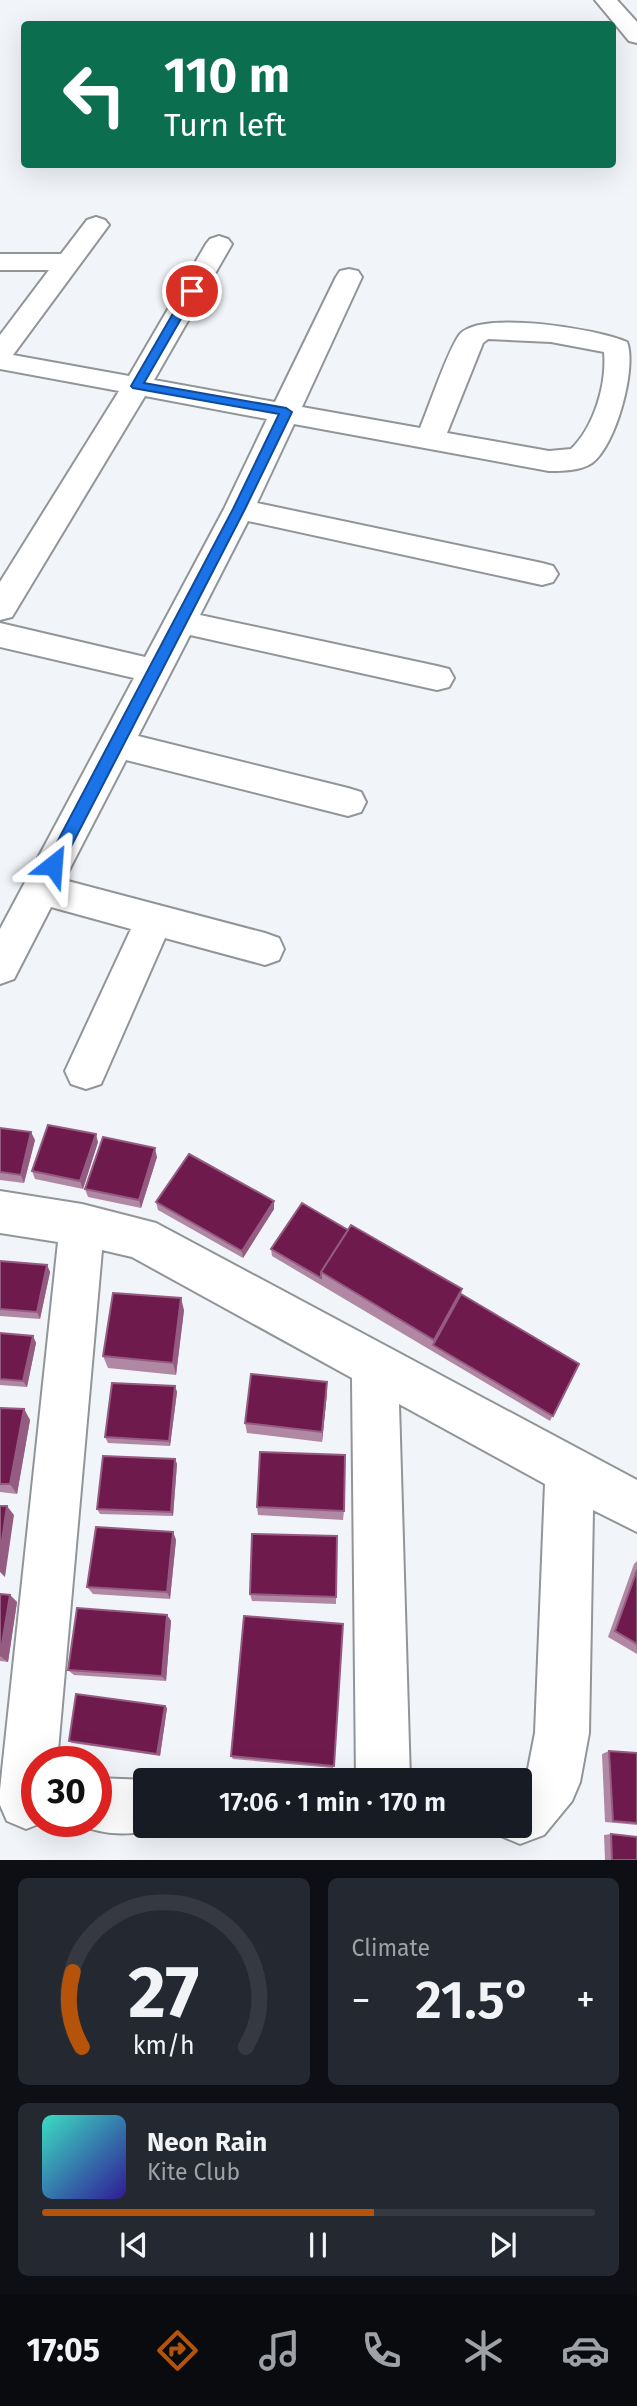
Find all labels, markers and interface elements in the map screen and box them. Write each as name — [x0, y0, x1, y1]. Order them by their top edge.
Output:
text: 110 m — [164, 46, 290, 105]
icon: left — [49, 49, 140, 140]
text: Turn left — [164, 106, 286, 144]
pin — [162, 261, 222, 321]
icon: arrive — [173, 272, 211, 310]
position arrow — [16, 828, 90, 902]
speed limit sign: 30 — [21, 1746, 112, 1837]
text: 17:06 · 1 min · 170 m — [219, 1787, 446, 1818]
text: Climate — [352, 1934, 430, 1962]
text: 27 — [128, 1950, 199, 2037]
text: 21.5° — [415, 1969, 531, 2032]
text: − — [352, 1977, 371, 2023]
text: + — [576, 1977, 595, 2023]
text: km/h — [133, 2031, 195, 2061]
text: Neon Rain — [147, 2127, 267, 2158]
text: Kite Club — [147, 2158, 240, 2186]
icon: previous — [115, 2226, 153, 2264]
icon: pause — [299, 2226, 337, 2264]
icon: next — [484, 2226, 522, 2264]
icon: directions — [153, 2326, 202, 2375]
icon: music — [255, 2326, 304, 2375]
icon: phone — [357, 2326, 406, 2375]
icon: climate — [459, 2326, 508, 2375]
icon: car — [561, 2326, 610, 2375]
text: 17:05 — [27, 2331, 100, 2369]

